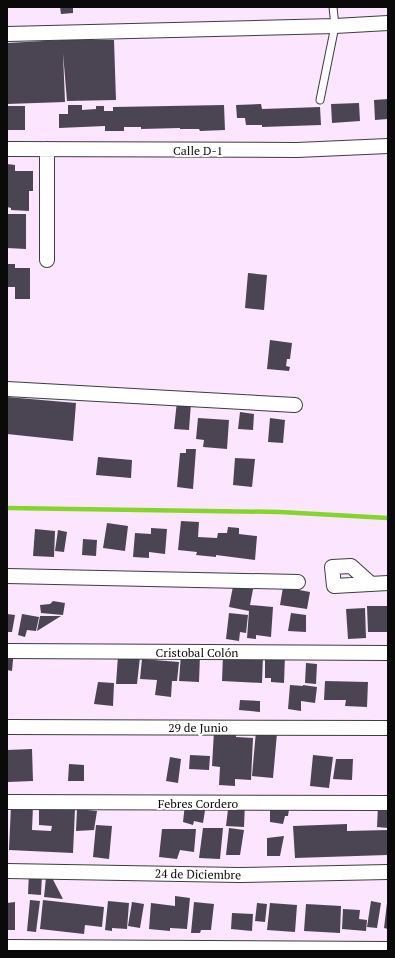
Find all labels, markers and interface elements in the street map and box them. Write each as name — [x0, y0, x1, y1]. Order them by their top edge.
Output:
street label: Calle D-1 — [173, 143, 223, 158]
street label: Cristobal Colón — [156, 645, 238, 660]
street label: 29 de Junio — [168, 720, 228, 735]
street label: Febres Cordero — [158, 796, 239, 811]
street label: 24 de Diciembre — [155, 866, 241, 882]

